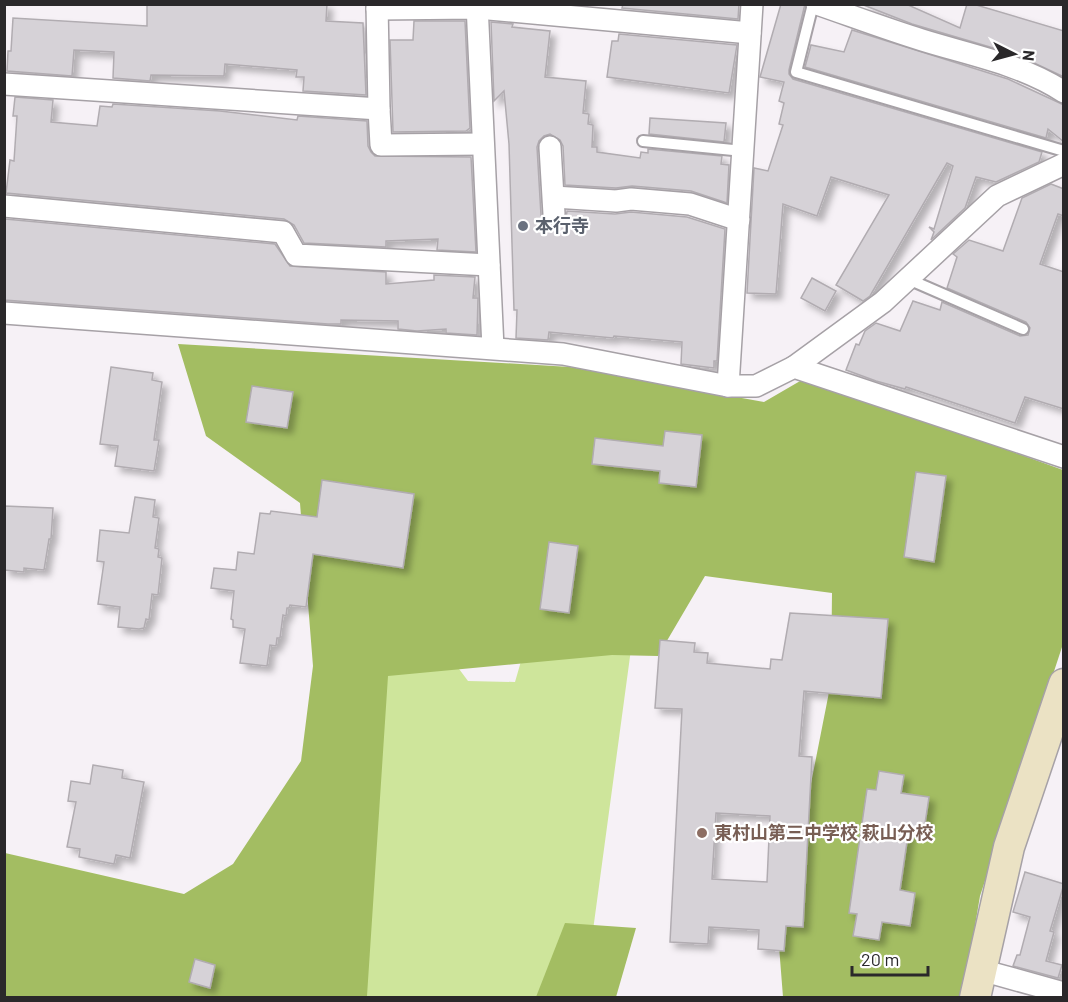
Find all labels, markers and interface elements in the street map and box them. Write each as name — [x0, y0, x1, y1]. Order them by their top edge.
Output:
north arrow — [984, 24, 1044, 84]
text: N — [1019, 49, 1039, 62]
place label: 本行寺 — [535, 214, 589, 236]
marker: 本行寺 — [516, 219, 530, 233]
place label: 東村山第三中学校 萩山分校 — [714, 821, 934, 843]
marker: 東村山第三中学校 萩山分校 — [695, 826, 709, 840]
scale bar — [852, 939, 928, 977]
text: 20 m — [861, 948, 899, 970]

